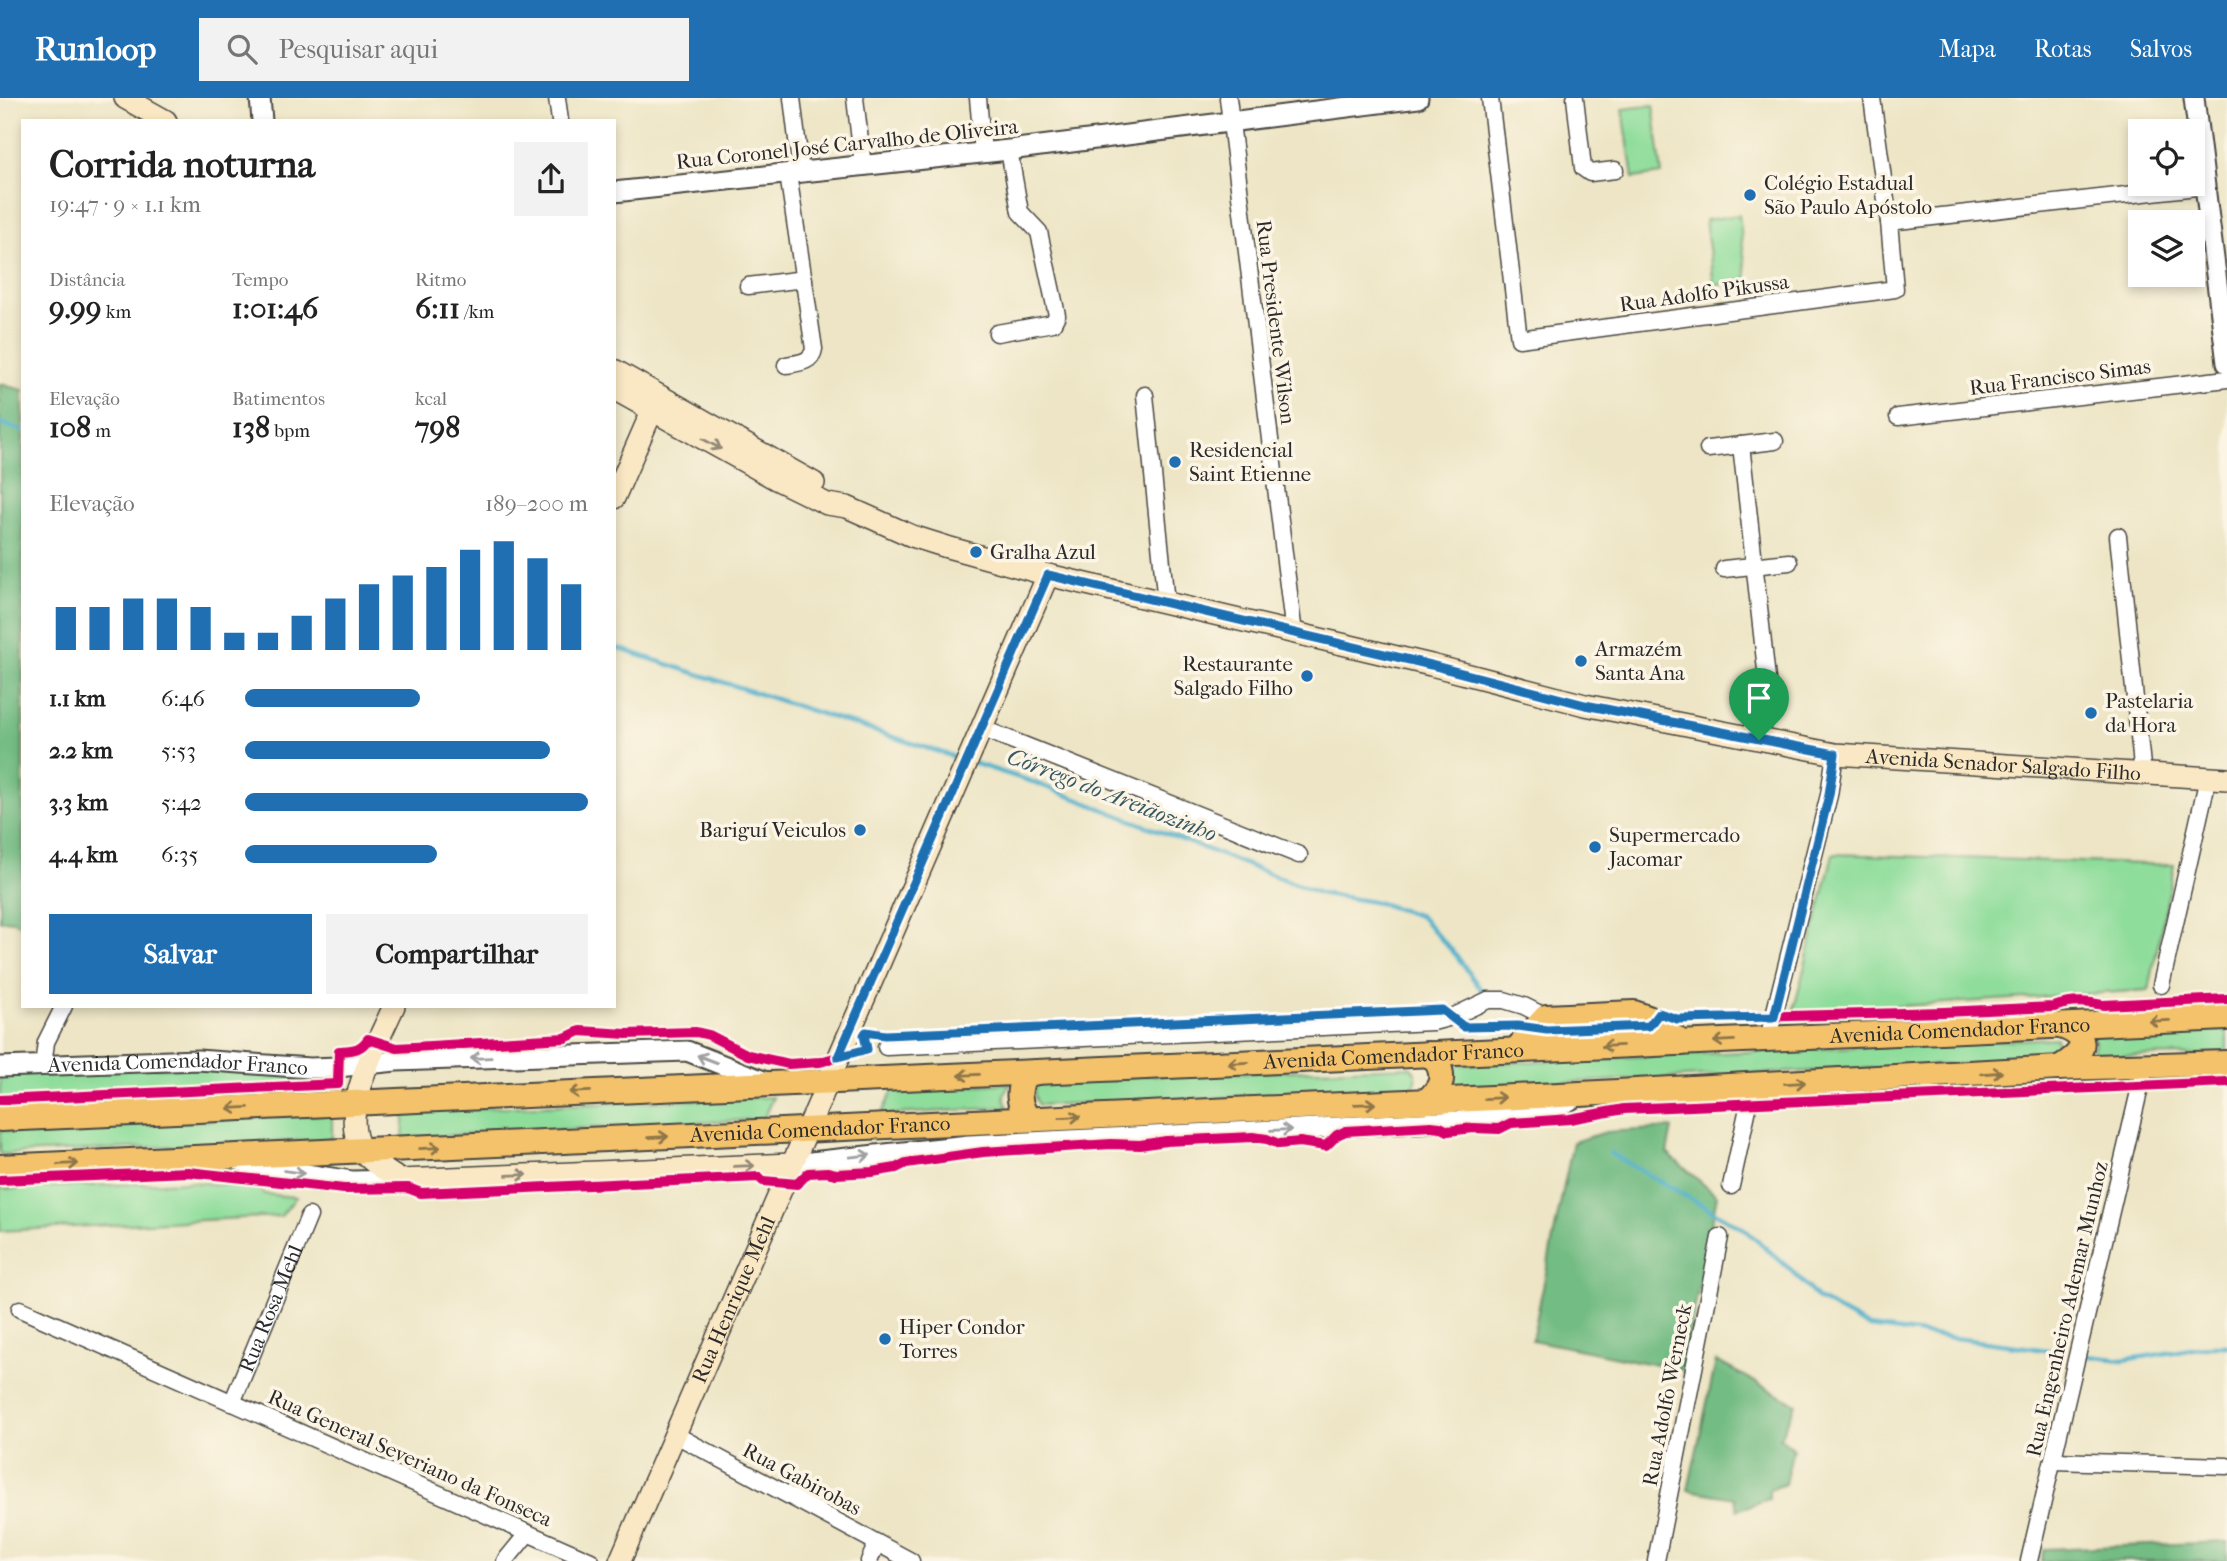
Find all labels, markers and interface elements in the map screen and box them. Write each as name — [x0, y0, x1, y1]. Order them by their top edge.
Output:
search box — [199, 18, 689, 81]
text: Runloop — [35, 30, 157, 69]
icon: search — [223, 30, 261, 68]
text: Pesquisar aqui — [279, 34, 438, 65]
text: Mapa — [1939, 35, 1996, 63]
text: Rotas — [2034, 35, 2092, 63]
text: Salvos — [2130, 35, 2192, 63]
street label: Rua Coronel José Carvalho de Oliveira — [675, 114, 1020, 174]
map controls — [2128, 119, 2205, 287]
button: locate — [2128, 119, 2205, 196]
text: Corrida noturna — [49, 142, 315, 187]
button: share — [514, 142, 588, 216]
place label: Colégio Estadual São Paulo Apóstolo — [1764, 171, 1932, 219]
marker: Colégio Estadual São Paulo Apóstolo — [1742, 187, 1758, 203]
text: 19:47 · 9 × 1.1 km — [49, 191, 201, 218]
button: layers — [2128, 210, 2205, 287]
street label: Rua Presidente Wilson — [1252, 218, 1300, 426]
text: Distância — [49, 269, 125, 291]
text: Tempo — [232, 269, 288, 291]
text: Ritmo — [415, 269, 466, 291]
street label: Rua Adolfo Pikussa — [1618, 269, 1791, 317]
text: 9.99 — [49, 291, 102, 326]
text: 1:01:46 — [232, 291, 318, 326]
text: 6:11 — [415, 291, 460, 326]
text: km — [102, 301, 131, 323]
text: /km — [460, 301, 494, 323]
street label: Rua Francisco Simas — [1968, 354, 2152, 400]
text: Elevação — [49, 388, 120, 410]
text: Batimentos — [232, 388, 325, 410]
text: kcal — [415, 388, 447, 410]
text: 108 — [49, 410, 91, 445]
text: 138 — [232, 410, 270, 445]
text: 798 — [415, 410, 460, 445]
text: m — [91, 420, 111, 442]
text: bpm — [270, 420, 310, 442]
one-way arrow — [701, 437, 722, 451]
place label: Residencial Saint Etienne — [1189, 438, 1311, 486]
marker: Residencial Saint Etienne — [1167, 454, 1183, 470]
text: Elevação — [49, 490, 135, 517]
text: 189–200 m — [485, 490, 588, 517]
place label: Gralha Azul — [990, 540, 1096, 564]
marker: Gralha Azul — [968, 544, 984, 560]
place label: Armazém Santa Ana — [1594, 637, 1685, 685]
place label: Restaurante Salgado Filho — [1174, 652, 1293, 700]
marker: Armazém Santa Ana — [1573, 653, 1589, 669]
marker: Restaurante Salgado Filho — [1299, 668, 1315, 684]
pin — [1729, 668, 1789, 740]
icon: arrive — [1740, 679, 1778, 717]
text: 1.1 km — [49, 685, 106, 712]
text: 6:46 — [161, 685, 205, 712]
place label: Pastelaria da Hora — [2105, 689, 2193, 737]
marker: Pastelaria da Hora — [2083, 705, 2099, 721]
text: 2.2 km — [49, 737, 113, 764]
text: 5:53 — [161, 737, 196, 764]
water label: Córrego do Areiãozinho — [1003, 743, 1221, 847]
street label: Avenida Senador Salgado Filho — [1864, 744, 2142, 785]
text: 3.3 km — [49, 789, 108, 816]
text: 5:42 — [161, 789, 202, 816]
place label: Bariguí Veiculos — [699, 818, 846, 842]
marker: Bariguí Veiculos — [852, 822, 868, 838]
place label: Supermercado Jacomar — [1607, 823, 1740, 871]
marker: Supermercado Jacomar — [1587, 839, 1603, 855]
text: 4.4 km — [49, 841, 118, 868]
text: 6:35 — [161, 841, 198, 868]
button: Salvar — [49, 914, 312, 994]
button: Compartilhar — [326, 914, 588, 994]
street label: Avenida Comendador Franco — [1828, 1012, 2091, 1048]
one-way arrow — [2148, 1015, 2171, 1028]
one-way arrow — [1713, 1034, 1736, 1047]
street label: Avenida Comendador Franco — [1262, 1038, 1524, 1074]
one-way arrow — [1601, 1039, 1624, 1052]
street label: Avenida Comendador Franco — [46, 1048, 309, 1080]
one-way arrow — [697, 1051, 719, 1064]
one-way arrow — [470, 1052, 493, 1065]
one-way arrow — [1227, 1056, 1250, 1069]
one-way arrow — [1980, 1066, 2003, 1079]
one-way arrow — [957, 1068, 980, 1081]
one-way arrow — [1783, 1076, 1806, 1089]
one-way arrow — [569, 1086, 592, 1099]
one-way arrow — [1483, 1092, 1506, 1105]
one-way arrow — [1354, 1097, 1377, 1110]
one-way arrow — [228, 1102, 250, 1115]
street label: Avenida Comendador Franco — [688, 1111, 951, 1147]
one-way arrow — [1059, 1111, 1082, 1124]
one-way arrow — [1270, 1123, 1293, 1136]
one-way arrow — [646, 1130, 668, 1143]
one-way arrow — [419, 1141, 442, 1154]
one-way arrow — [848, 1150, 870, 1163]
one-way arrow — [56, 1157, 79, 1170]
street label: Rua Engenheiro Ademar Munhoz — [2021, 1159, 2113, 1459]
one-way arrow — [733, 1160, 756, 1173]
one-way arrow — [282, 1166, 305, 1179]
one-way arrow — [505, 1169, 528, 1182]
street label: Rua Henrique Mehl — [687, 1212, 780, 1387]
street label: Rua Rosa Mehl — [234, 1241, 308, 1376]
street label: Rua Adolfo Werneck — [1638, 1302, 1696, 1488]
place label: Hiper Condor Torres — [899, 1315, 1025, 1363]
marker: Hiper Condor Torres — [877, 1331, 893, 1347]
street label: Rua General Severiano da Fonseca — [264, 1384, 556, 1532]
street label: Rua Gabirobas — [739, 1438, 865, 1520]

